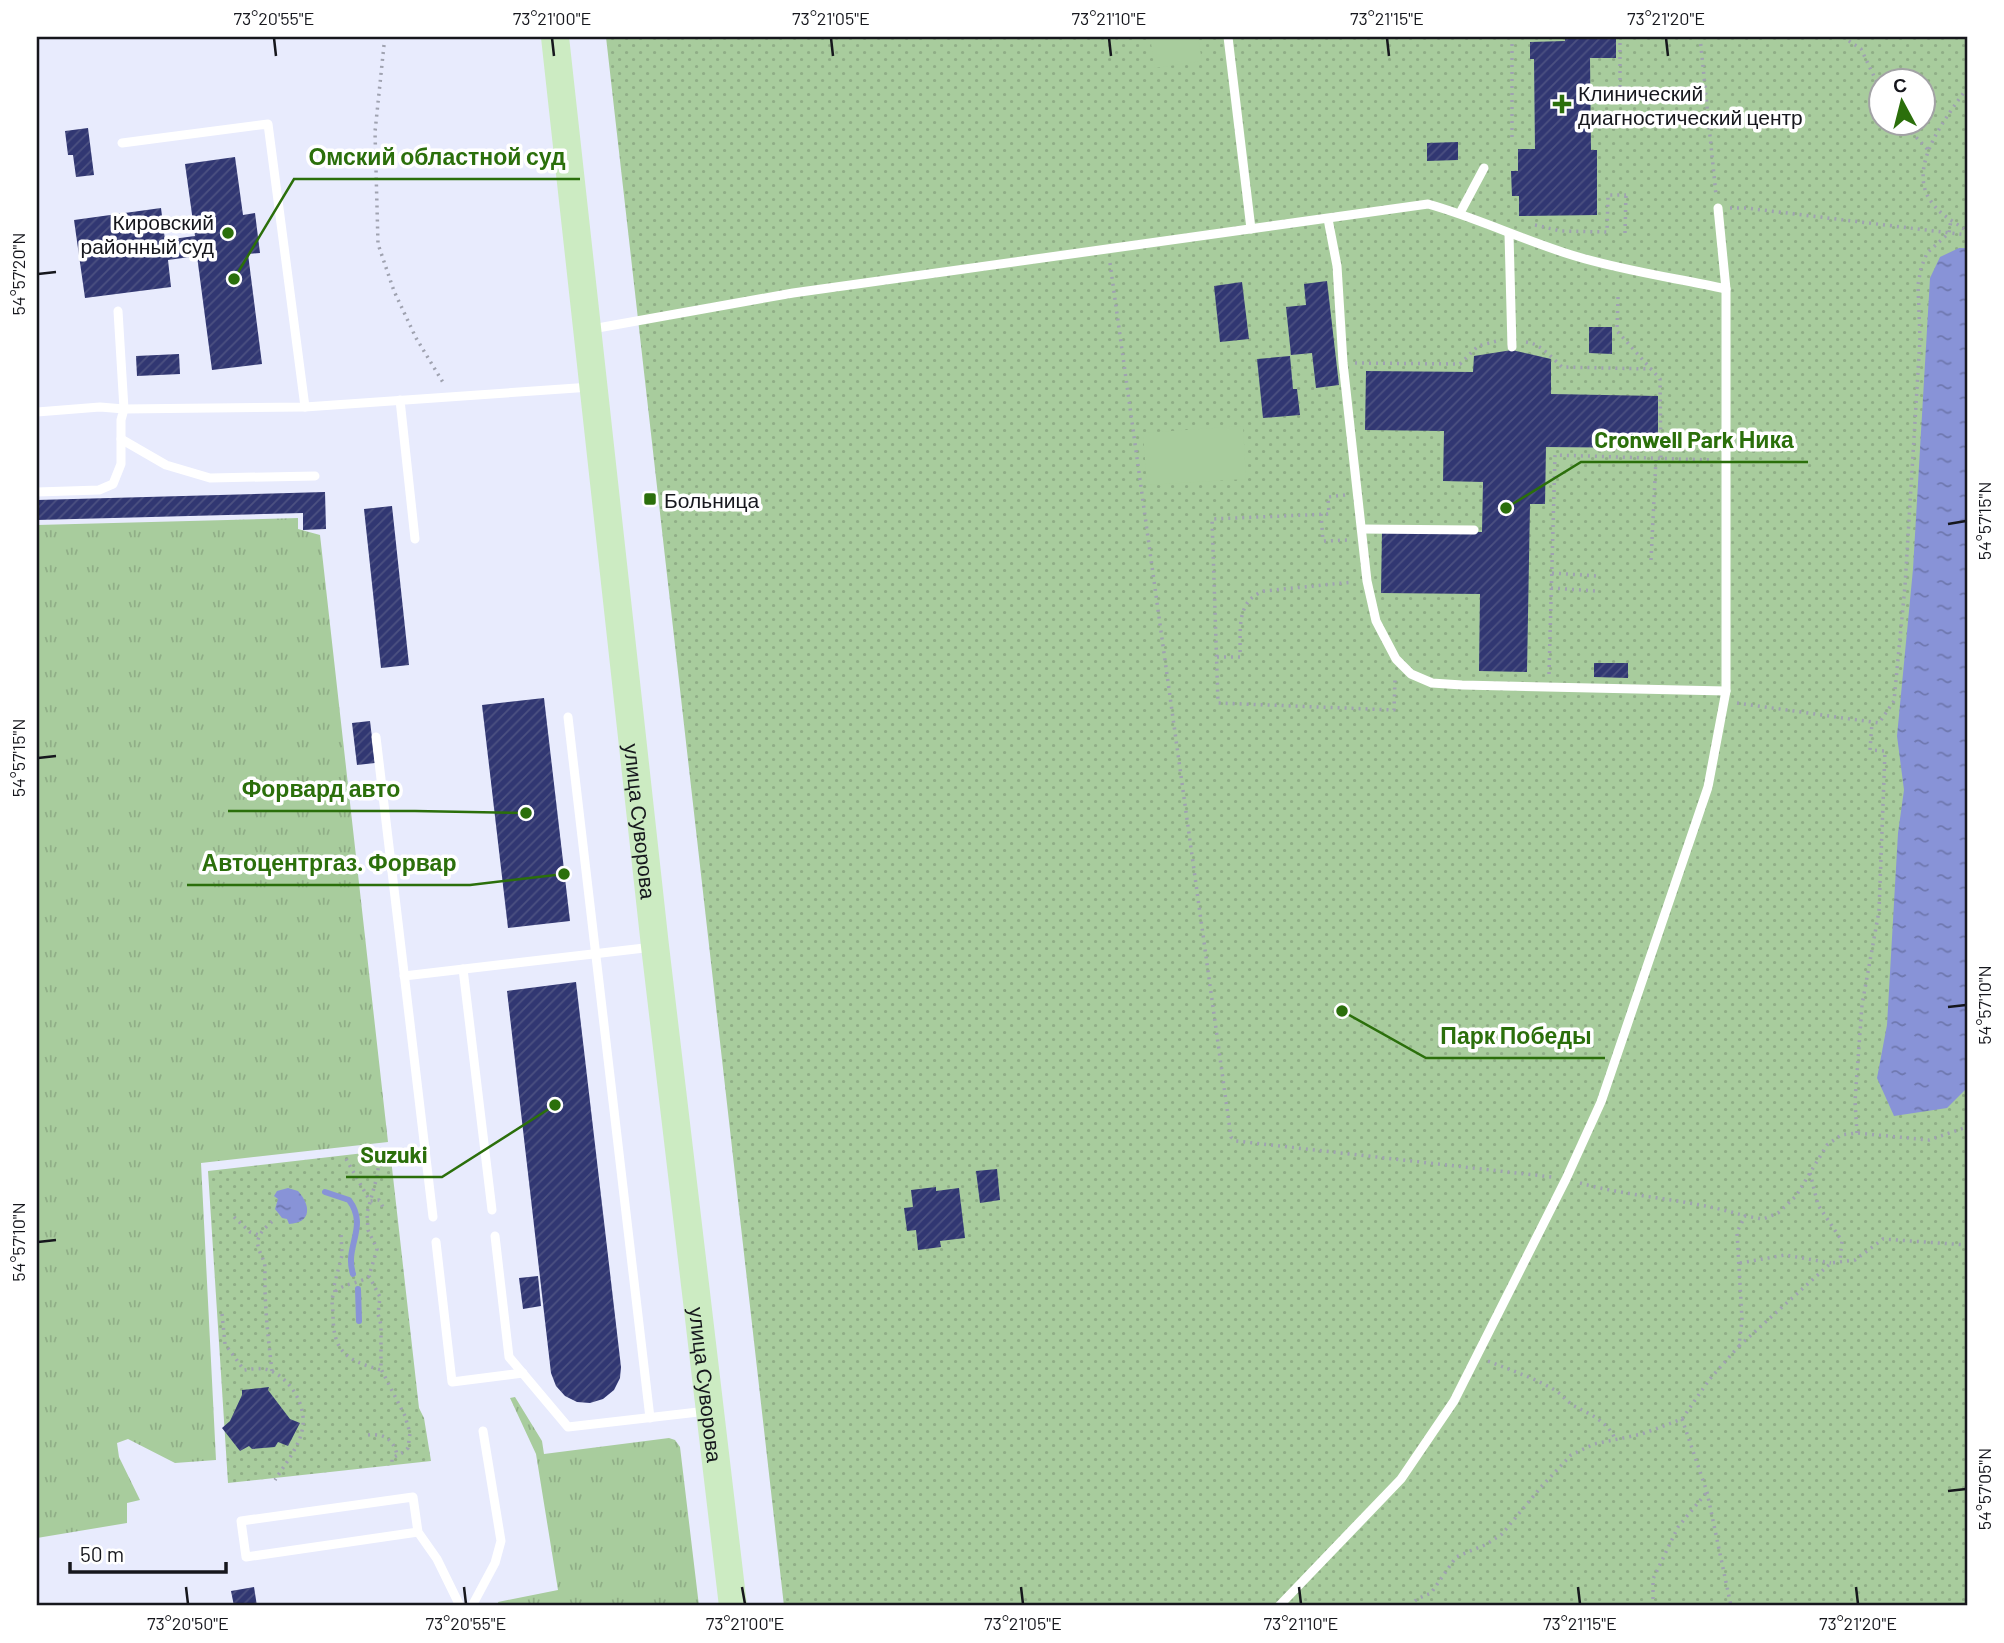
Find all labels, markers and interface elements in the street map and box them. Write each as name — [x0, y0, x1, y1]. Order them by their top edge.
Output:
text: 73°20'55"E — [234, 7, 314, 29]
text: 73°21'00"E — [513, 7, 591, 29]
text: 73°21'05"E — [792, 7, 870, 29]
text: 73°21'10"E — [1072, 7, 1146, 29]
text: 73°21'15"E — [1350, 7, 1424, 29]
text: 73°21'20"E — [1627, 7, 1705, 29]
north arrow — [1868, 66, 1938, 136]
text: С — [1892, 72, 1908, 97]
place label: Клинический диагностический центр — [1578, 80, 1803, 129]
marker: Клинический диагностический центр — [1552, 94, 1572, 114]
callout: Омский областной суд — [294, 135, 580, 179]
text: Омский областной суд — [308, 142, 566, 170]
place label: Кировский районный суд — [80, 209, 214, 258]
marker: Кировский районный суд — [220, 225, 236, 241]
text: 54°57'20"N — [7, 233, 29, 315]
callout: Cronwell Park Ника — [1581, 418, 1808, 462]
text: Cronwell Park Ника — [1594, 425, 1794, 453]
text: 54°57'15"N — [1973, 482, 1995, 560]
place label: Больница — [664, 487, 760, 512]
marker: Больница — [642, 491, 658, 507]
text: 54°57'15"N — [7, 719, 29, 797]
street label: улица Суворова — [620, 742, 662, 901]
callout: Форвард авто — [228, 767, 415, 811]
text: Форвард авто — [242, 774, 400, 802]
callout: Автоцентргаз. Форвар — [187, 841, 470, 885]
text: Автоцентргаз. Форвар — [202, 848, 456, 876]
text: 54°57'10"N — [1973, 965, 1995, 1045]
callout: Парк Победы — [1426, 1014, 1605, 1058]
text: Парк Победы — [1440, 1021, 1592, 1049]
callout: Suzuki — [346, 1133, 442, 1177]
text: Suzuki — [360, 1140, 428, 1168]
text: 54°57'10"N — [7, 1202, 29, 1282]
street label: улица Суворова — [685, 1305, 728, 1464]
text: 54°57'05"N — [1973, 1448, 1995, 1530]
scale bar — [70, 1531, 226, 1575]
text: 50 m — [80, 1541, 124, 1566]
text: 73°20'50"E — [147, 1612, 229, 1634]
text: 73°20'55"E — [426, 1612, 506, 1634]
text: 73°21'00"E — [706, 1612, 784, 1634]
text: 73°21'05"E — [984, 1612, 1062, 1634]
text: 73°21'10"E — [1264, 1612, 1338, 1634]
text: 73°21'15"E — [1543, 1612, 1617, 1634]
text: 73°21'20"E — [1819, 1612, 1897, 1634]

